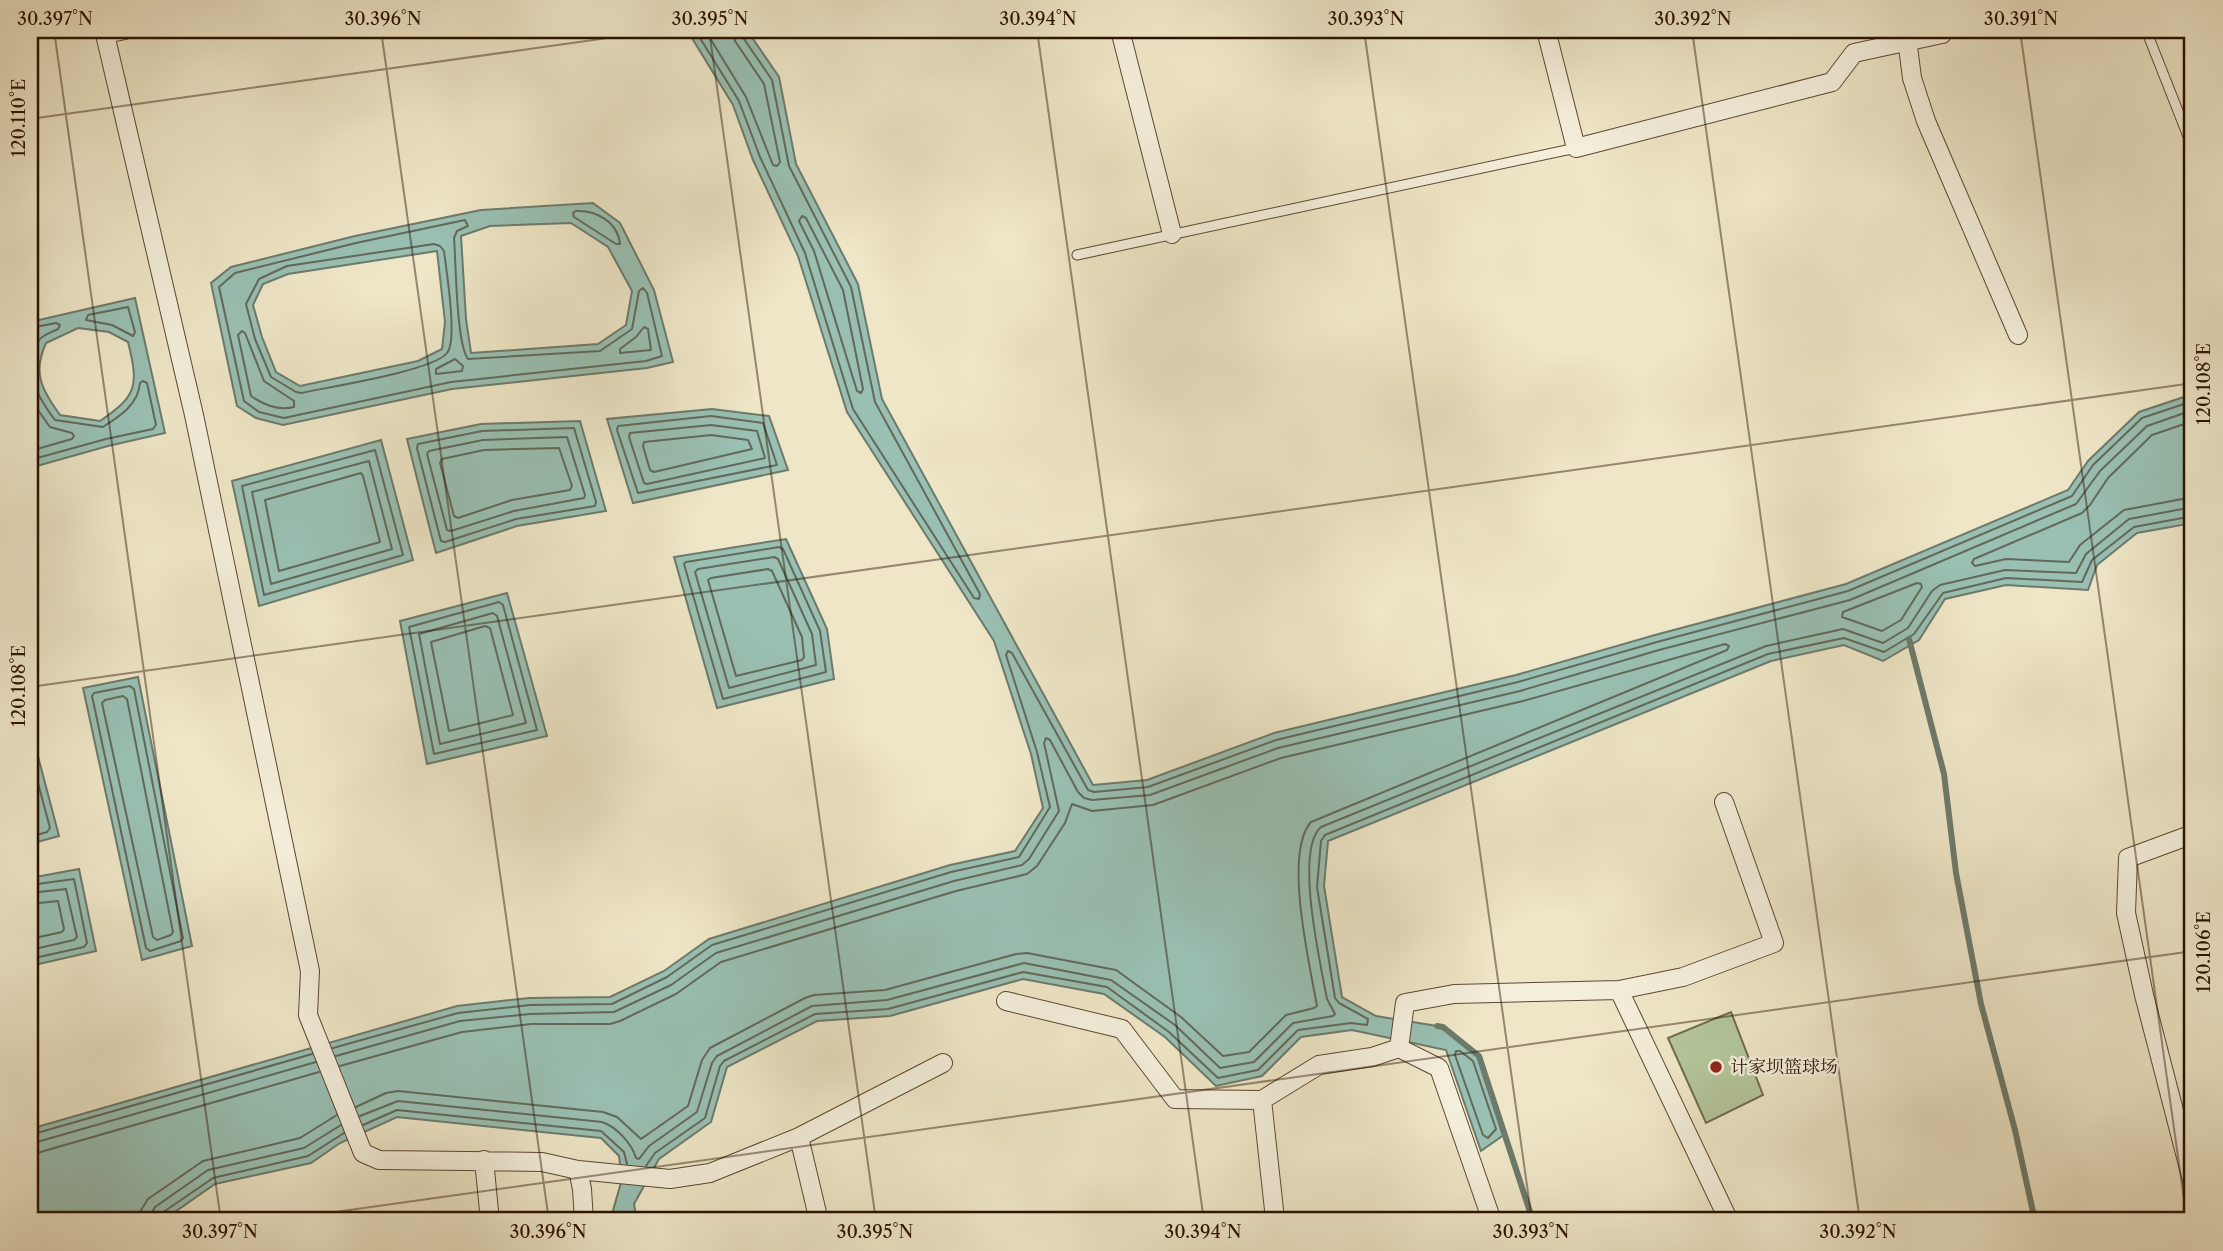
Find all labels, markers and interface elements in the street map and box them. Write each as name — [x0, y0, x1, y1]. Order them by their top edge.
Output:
text: 30.397°N — [17, 8, 93, 30]
text: 30.396°N — [344, 8, 422, 30]
text: 30.395°N — [672, 8, 749, 30]
text: 30.394°N — [999, 8, 1077, 30]
text: 30.393°N — [1328, 8, 1405, 30]
text: 30.392°N — [1654, 8, 1732, 30]
text: 30.391°N — [1984, 8, 2058, 30]
text: 120.110°E — [8, 79, 30, 157]
text: 120.108°E — [2193, 343, 2215, 425]
text: 120.108°E — [8, 645, 30, 727]
text: 120.106°E — [2193, 911, 2215, 993]
place label: 计家坝篮球场 — [1730, 1056, 1838, 1078]
marker: 计家坝篮球场 — [1708, 1059, 1724, 1075]
text: 30.397°N — [182, 1221, 258, 1243]
text: 30.396°N — [509, 1221, 587, 1243]
text: 30.395°N — [837, 1221, 914, 1243]
text: 30.394°N — [1164, 1221, 1242, 1243]
text: 30.393°N — [1493, 1221, 1570, 1243]
text: 30.392°N — [1819, 1221, 1897, 1243]

